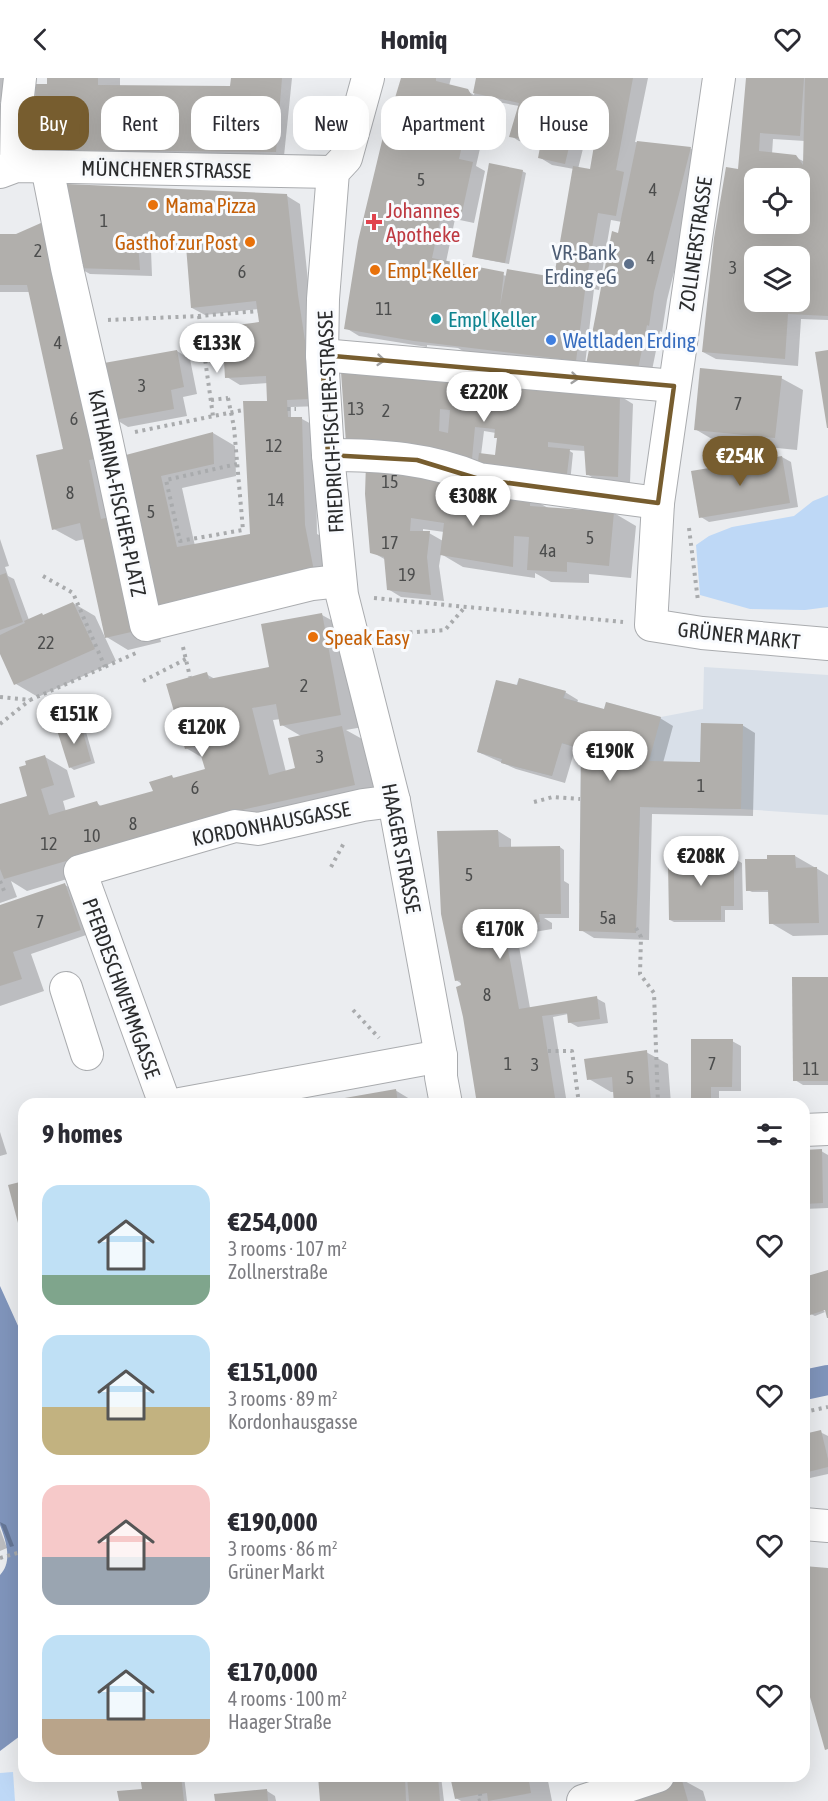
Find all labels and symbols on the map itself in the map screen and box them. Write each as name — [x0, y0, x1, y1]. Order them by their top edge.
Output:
street label: MÜNCHENER STRASSE — [81, 156, 251, 182]
house number: 5 — [417, 169, 425, 190]
street label: ZOLLNERSTRASSE — [674, 175, 716, 313]
house number: 4 — [649, 179, 657, 200]
place label: Mama Pizza — [165, 193, 256, 217]
marker: Mama Pizza — [146, 198, 160, 212]
place label: Johannes Apotheke — [386, 198, 460, 246]
house number: 1 — [100, 210, 108, 231]
marker: Johannes Apotheke — [367, 215, 381, 229]
place label: Gasthof zur Post — [115, 230, 238, 254]
marker: Gasthof zur Post — [243, 235, 257, 249]
house number: 2 — [34, 240, 42, 261]
place label: VR-Bank Erding eG — [544, 240, 617, 288]
house number: 4 — [647, 247, 655, 268]
marker: VR-Bank Erding eG — [622, 257, 636, 271]
house number: 3 — [729, 257, 737, 278]
place label: Empl-Keller — [387, 258, 479, 282]
house number: 6 — [238, 261, 246, 282]
marker: Empl-Keller — [368, 263, 382, 277]
house number: 11 — [376, 298, 392, 319]
place label: Empl Keller — [448, 307, 537, 331]
street label: FRIEDRICH-FISCHER-STRASSE — [312, 310, 348, 534]
marker: Empl Keller — [429, 312, 443, 326]
pin: €133K — [175, 323, 259, 374]
place label: Weltladen Erding — [563, 328, 696, 352]
house number: 4 — [54, 332, 62, 353]
marker: Weltladen Erding — [544, 333, 558, 347]
one-way arrow — [376, 353, 385, 366]
one-way arrow — [570, 371, 579, 384]
pin: €220K — [442, 372, 526, 423]
house number: 3 — [138, 375, 146, 396]
street label: KATHARINA-FISCHER-PLATZ — [84, 387, 152, 599]
house number: 7 — [734, 393, 742, 414]
house number: 13 — [348, 398, 364, 419]
house number: 2 — [382, 400, 390, 421]
house number: 6 — [70, 408, 78, 429]
house number: 12 — [266, 435, 282, 456]
pin: €254K — [698, 436, 782, 487]
house number: 15 — [382, 471, 398, 492]
pin: €308K — [431, 476, 515, 527]
house number: 8 — [66, 482, 74, 503]
house number: 14 — [268, 489, 284, 510]
house number: 5 — [147, 501, 155, 522]
house number: 5 — [586, 527, 594, 548]
house number: 17 — [382, 532, 398, 553]
house number: 4a — [540, 540, 556, 561]
house number: 19 — [399, 564, 415, 585]
street label: GRÜNER MARKT — [677, 617, 801, 653]
place label: Speak Easy — [325, 625, 410, 649]
marker: Speak Easy — [306, 630, 320, 644]
house number: 22 — [38, 632, 54, 653]
house number: 2 — [300, 675, 308, 696]
pin: €151K — [32, 694, 116, 745]
pin: €120K — [160, 707, 244, 758]
pin: €190K — [568, 731, 652, 782]
house number: 3 — [316, 746, 324, 767]
house number: 1 — [697, 775, 705, 796]
house number: 6 — [191, 777, 199, 798]
street label: HAAGER STRASSE — [378, 781, 426, 915]
street label: KORDONHAUSGASSE — [190, 796, 352, 850]
house number: 8 — [129, 813, 137, 834]
house number: 10 — [84, 825, 100, 846]
house number: 12 — [41, 833, 57, 854]
pin: €208K — [659, 836, 743, 887]
house number: 5 — [465, 864, 473, 885]
street label: PFERDESCHWEMMGASSE — [78, 895, 166, 1081]
house number: 5a — [600, 907, 616, 928]
pin: €170K — [458, 909, 542, 960]
house number: 7 — [36, 911, 44, 932]
house number: 8 — [483, 984, 491, 1005]
house number: 1 — [504, 1053, 512, 1074]
house number: 7 — [708, 1053, 716, 1074]
house number: 3 — [531, 1054, 539, 1075]
house number: 11 — [803, 1058, 819, 1079]
house number: 5 — [626, 1067, 634, 1088]

